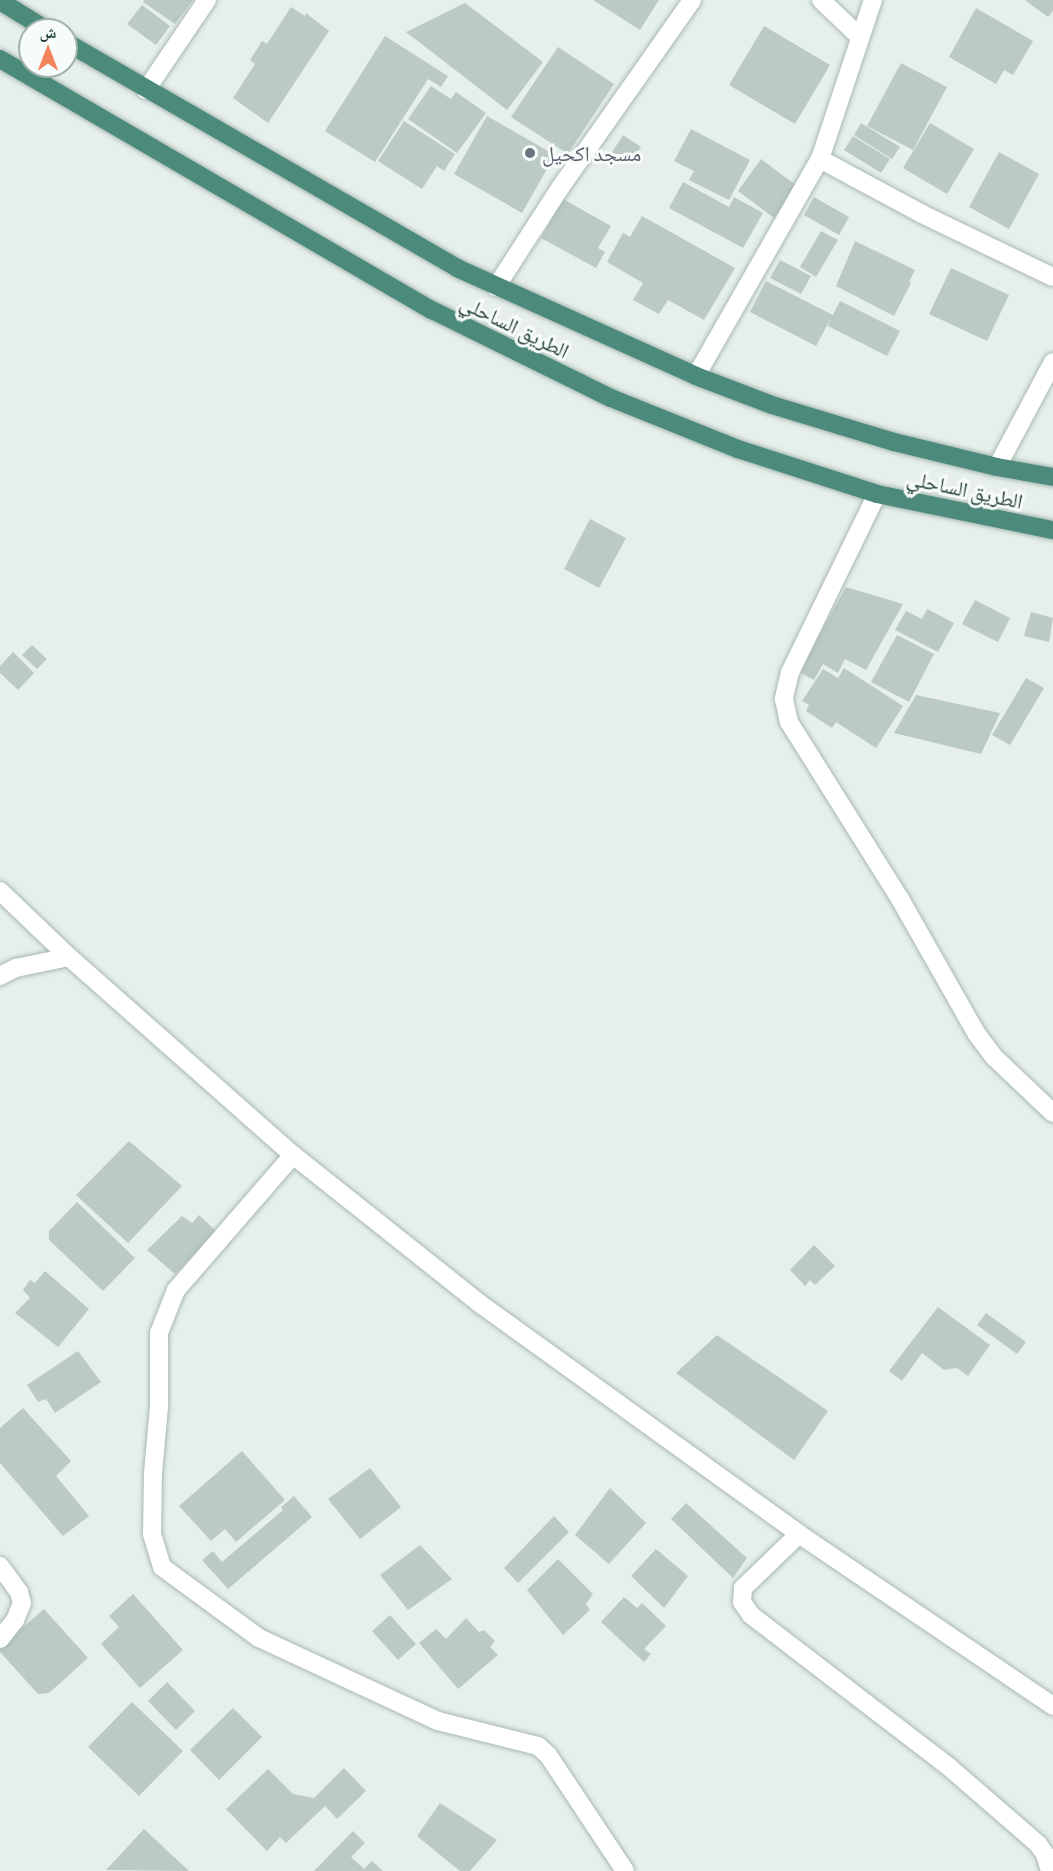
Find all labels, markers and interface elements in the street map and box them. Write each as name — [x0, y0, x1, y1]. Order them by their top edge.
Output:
north arrow — [18, 18, 78, 78]
text: ش — [40, 22, 56, 41]
place label: مسجد اكحيل — [542, 140, 641, 166]
marker: مسجد اكحيل — [523, 146, 537, 160]
street label: الطريق الساحلي — [457, 289, 573, 363]
street label: الطريق الساحلي — [905, 464, 1025, 514]

